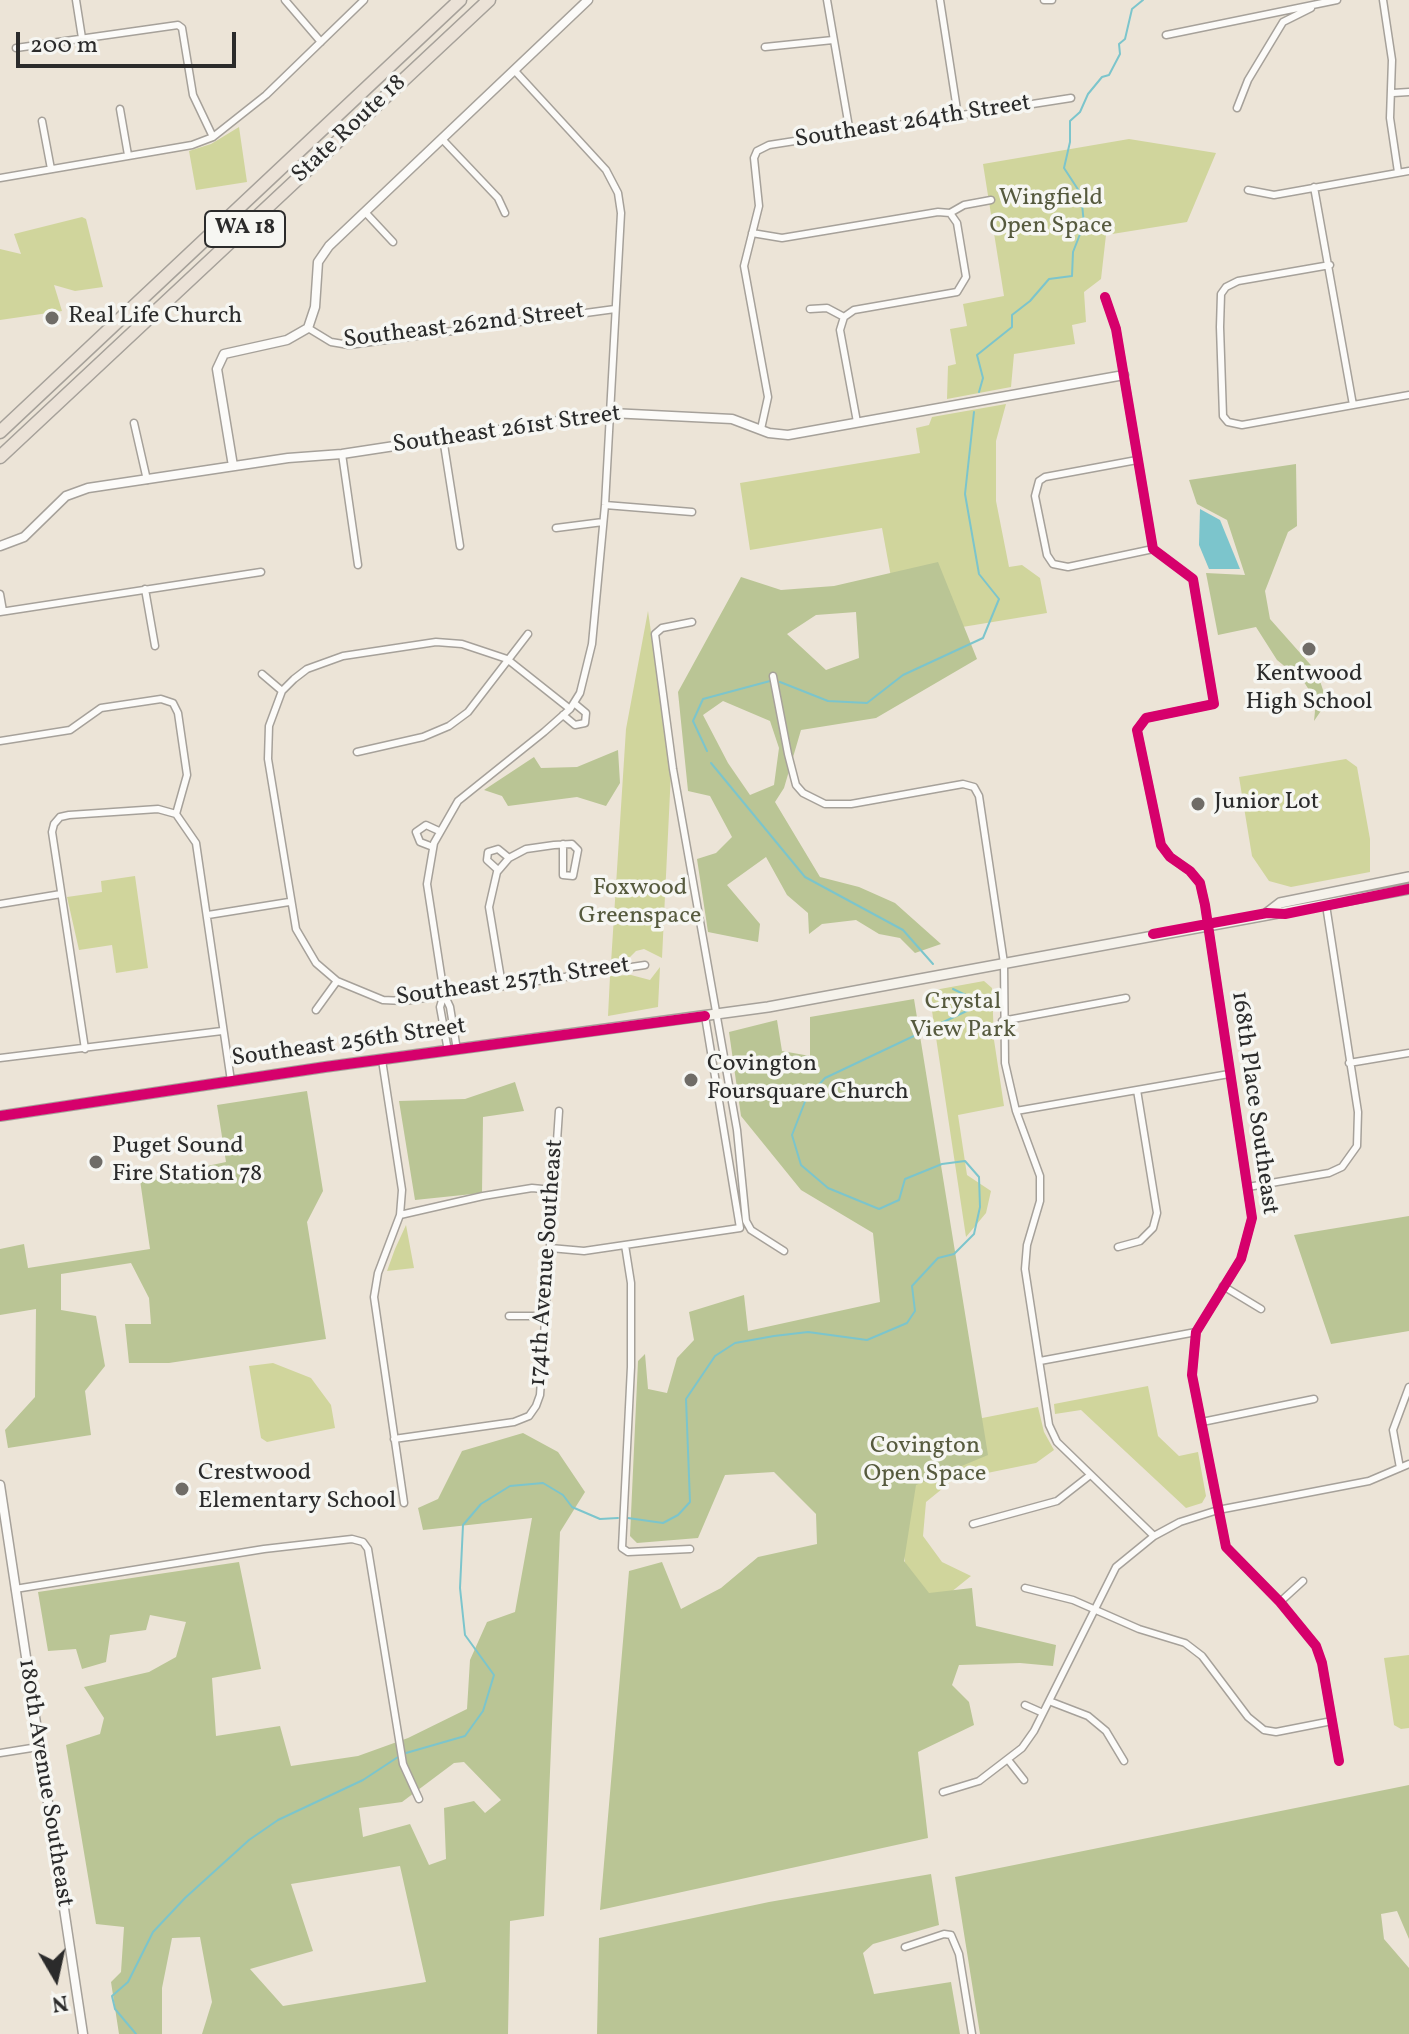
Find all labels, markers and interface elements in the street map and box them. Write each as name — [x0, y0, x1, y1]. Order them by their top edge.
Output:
scale bar — [20, 16, 240, 66]
text: 200 m — [30, 29, 98, 63]
street label: State Route 18 — [287, 70, 413, 190]
street label: Southeast 264th Street — [793, 90, 1033, 156]
park label: Wingfield Open Space — [990, 186, 1112, 242]
road number: WA 18 — [205, 211, 285, 247]
street label: Southeast 262nd Street — [342, 298, 586, 356]
place label: Real Life Church — [68, 304, 242, 332]
marker: Real Life Church — [43, 309, 61, 327]
street label: Southeast 261st Street — [391, 401, 623, 461]
marker: Kentwood High School — [1300, 640, 1318, 658]
place label: Kentwood High School — [1246, 662, 1372, 718]
place label: Junior Lot — [1214, 790, 1319, 818]
marker: Junior Lot — [1189, 795, 1207, 813]
park label: Foxwood Greenspace — [579, 876, 701, 932]
street label: Southeast 257th Street — [394, 952, 632, 1014]
street label: 168th Place Southeast — [1223, 989, 1283, 1217]
park label: Crystal View Park — [910, 990, 1016, 1046]
street label: Southeast 256th Street — [230, 1013, 468, 1075]
place label: Covington Foursquare Church — [707, 1052, 909, 1108]
marker: Covington Foursquare Church — [682, 1071, 700, 1089]
place label: Puget Sound Fire Station 78 — [112, 1134, 262, 1190]
street label: 174th Avenue Southeast — [525, 1138, 571, 1388]
marker: Puget Sound Fire Station 78 — [87, 1153, 105, 1171]
park label: Covington Open Space — [864, 1434, 986, 1490]
place label: Crestwood Elementary School — [198, 1461, 396, 1517]
marker: Crestwood Elementary School — [173, 1480, 191, 1498]
street label: 180th Avenue Southeast — [10, 1657, 78, 1909]
north arrow — [16, 1938, 96, 2018]
text: N — [50, 1986, 70, 2019]

